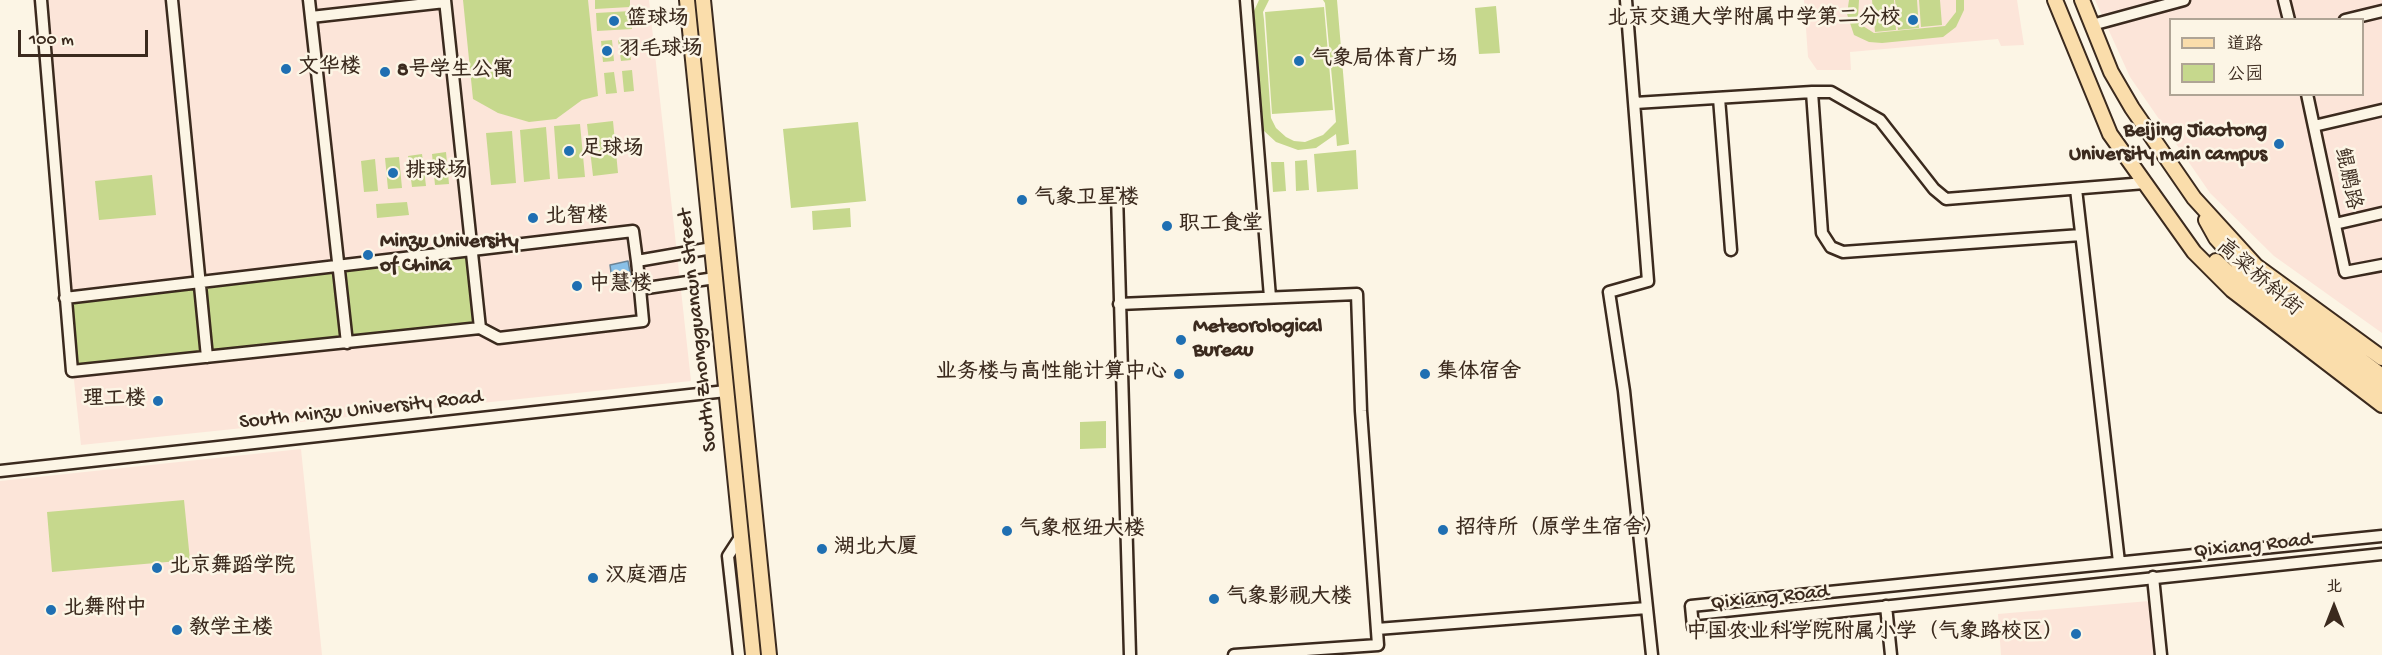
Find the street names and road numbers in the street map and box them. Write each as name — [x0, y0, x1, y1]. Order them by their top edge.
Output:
street label: 鲲鹏路 — [2327, 146, 2365, 212]
street label: South Zhongguancun Street — [674, 207, 724, 453]
street label: 高粱桥斜街 — [2210, 235, 2306, 323]
street label: South Minzu University Road — [238, 386, 484, 436]
street label: Qixiang Road — [2193, 528, 2313, 566]
street label: Qixiang Road — [1710, 580, 1830, 618]

